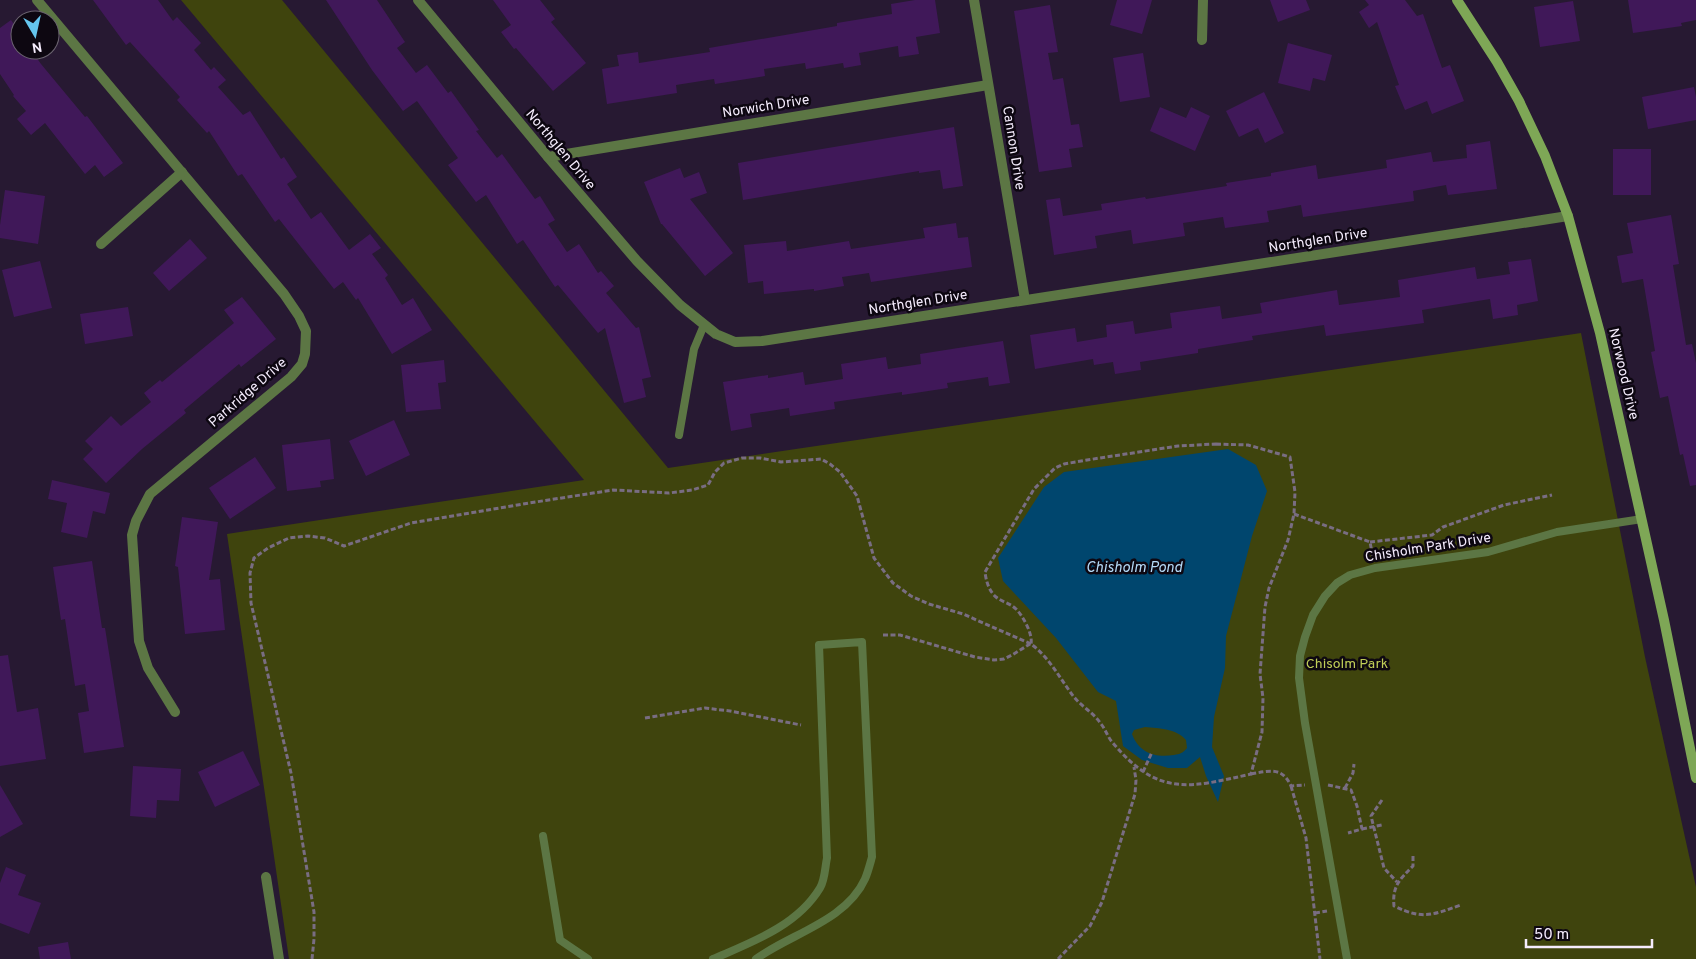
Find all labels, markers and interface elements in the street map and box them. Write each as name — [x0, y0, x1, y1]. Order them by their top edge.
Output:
north arrow — [10, 10, 60, 60]
text: N — [30, 37, 43, 56]
street label: Norwich Drive — [721, 92, 811, 122]
street label: Cannon Drive — [998, 105, 1028, 191]
street label: Northglen Drive — [521, 106, 599, 194]
street label: Northglen Drive — [1267, 225, 1369, 257]
street label: Northglen Drive — [867, 287, 969, 319]
street label: Norwood Drive — [1604, 327, 1642, 421]
street label: Parkridge Drive — [206, 355, 290, 431]
street label: Chisholm Park Drive — [1364, 530, 1492, 566]
water label: Chisholm Pond — [1086, 559, 1183, 578]
park label: Chisolm Park — [1306, 656, 1388, 673]
scale bar — [1526, 916, 1652, 948]
text: 50 m — [1534, 926, 1569, 945]

